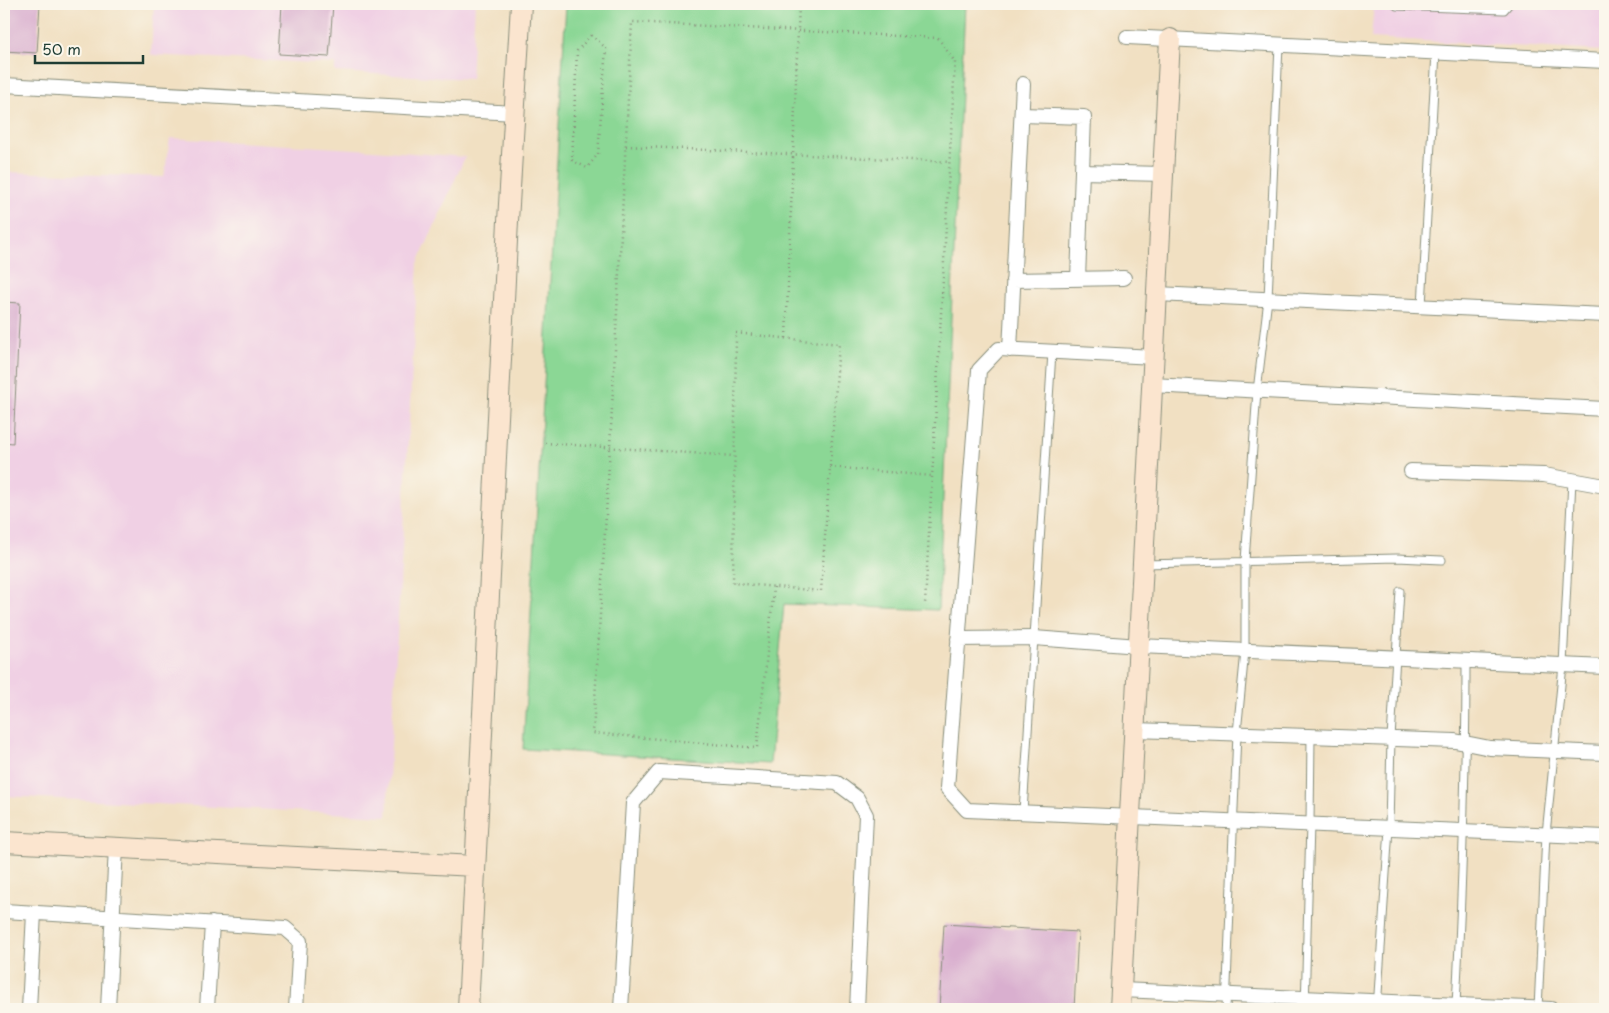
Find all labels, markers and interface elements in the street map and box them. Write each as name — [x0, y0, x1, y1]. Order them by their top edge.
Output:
scale bar — [35, 32, 142, 64]
text: 50 m — [42, 37, 81, 60]

